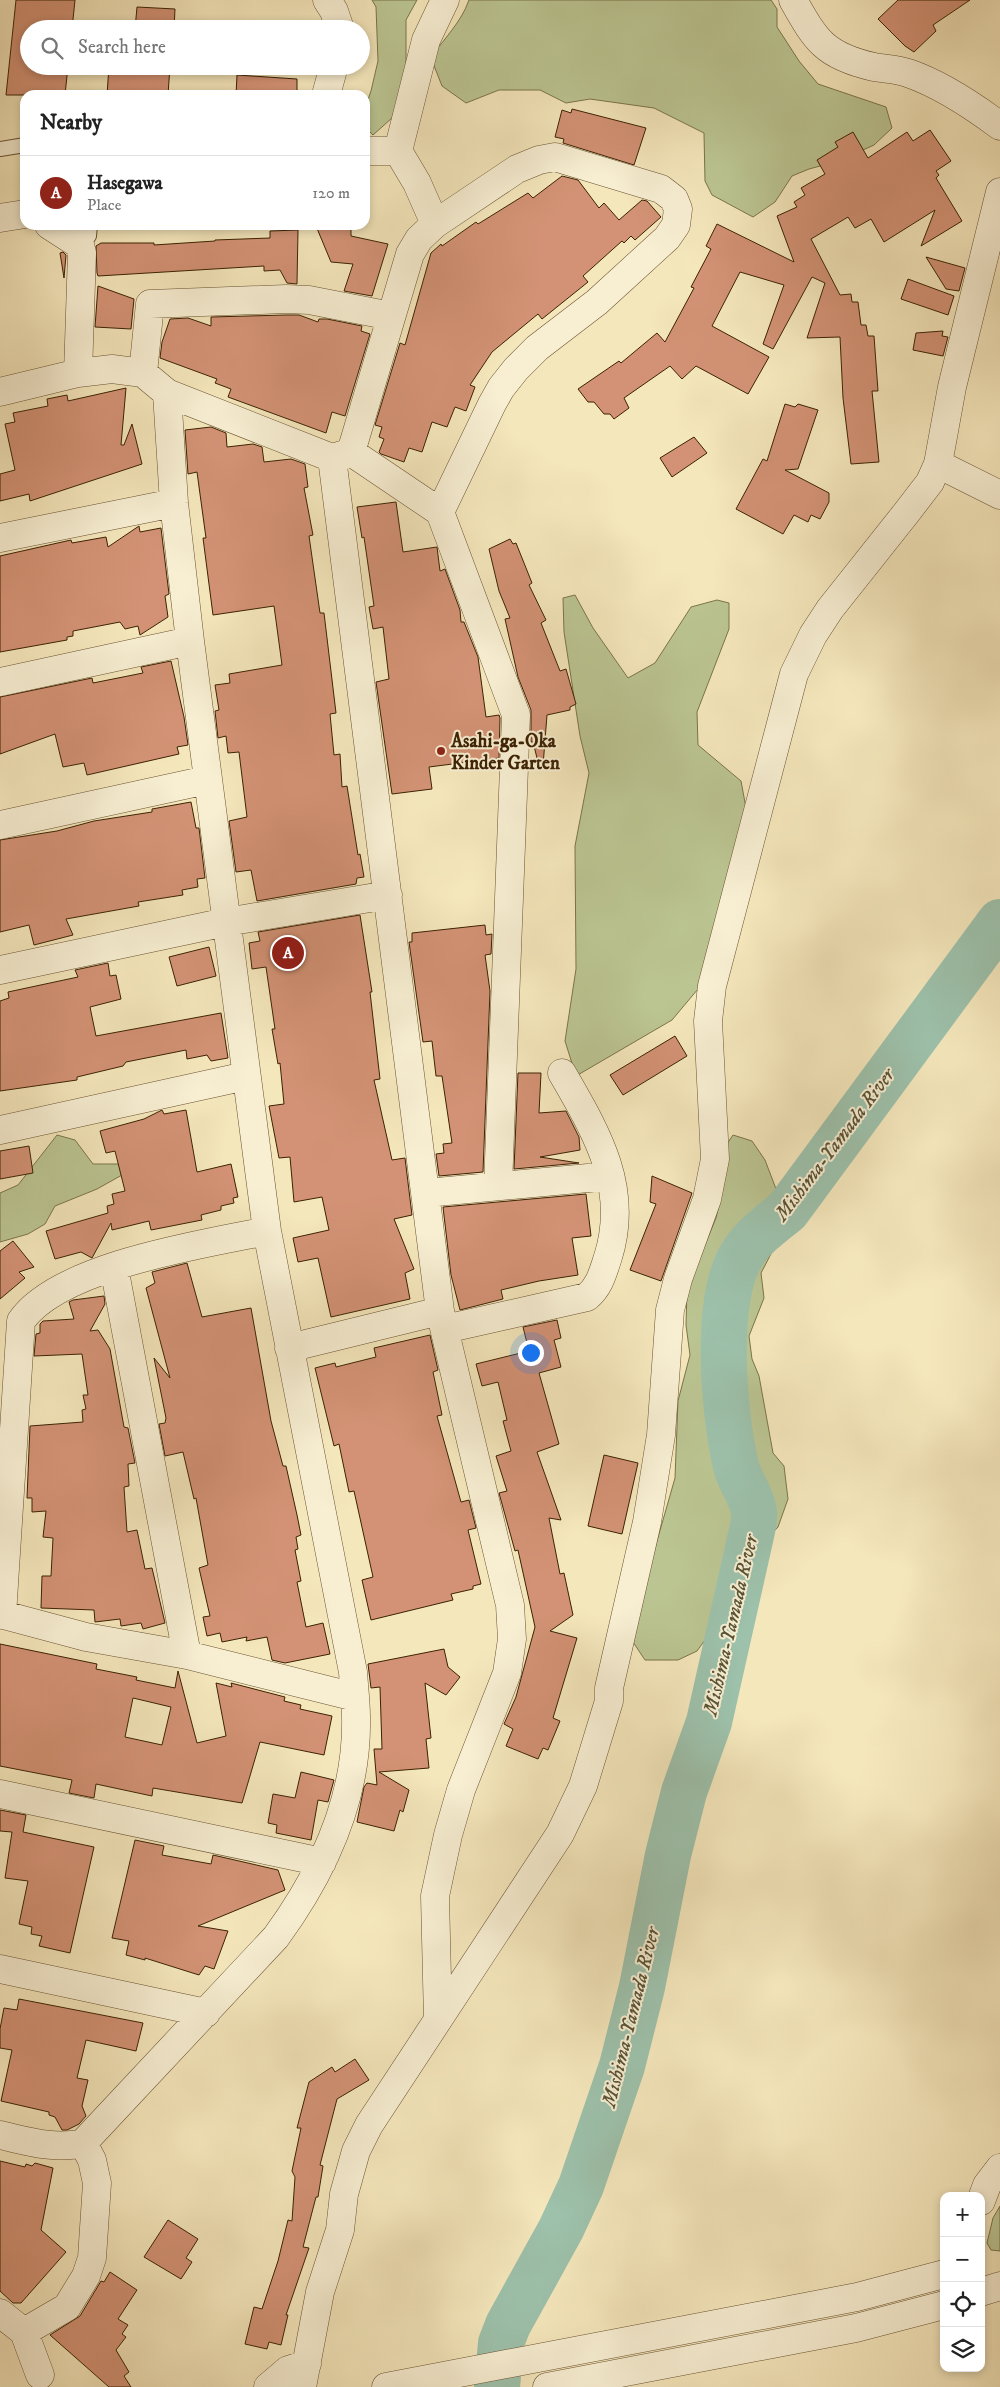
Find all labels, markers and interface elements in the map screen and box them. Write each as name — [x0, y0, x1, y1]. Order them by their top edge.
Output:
search box — [20, 20, 370, 75]
icon: search — [38, 34, 66, 62]
text: Search here — [78, 36, 166, 59]
text: Nearby — [40, 110, 102, 136]
text: Hasegawa — [87, 172, 163, 195]
text: A — [51, 183, 61, 203]
text: 120 m — [312, 183, 350, 203]
text: Place — [87, 195, 121, 215]
place label: Asahi-ga-Oka Kinder Garten — [450, 730, 561, 775]
marker: Asahi-ga-Oka Kinder Garten — [435, 745, 447, 757]
pin: A — [272, 934, 304, 972]
water label: Mishima-Yamada River — [768, 1062, 902, 1228]
your location — [518, 1340, 544, 1366]
water label: Mishima-Yamada River — [698, 1531, 765, 1720]
water label: Mishima-Yamada River — [597, 1923, 666, 2112]
map controls — [940, 2192, 985, 2372]
button: + — [940, 2192, 985, 2237]
button: − — [940, 2237, 985, 2282]
button: locate — [940, 2282, 985, 2327]
button: layers — [940, 2327, 985, 2372]

